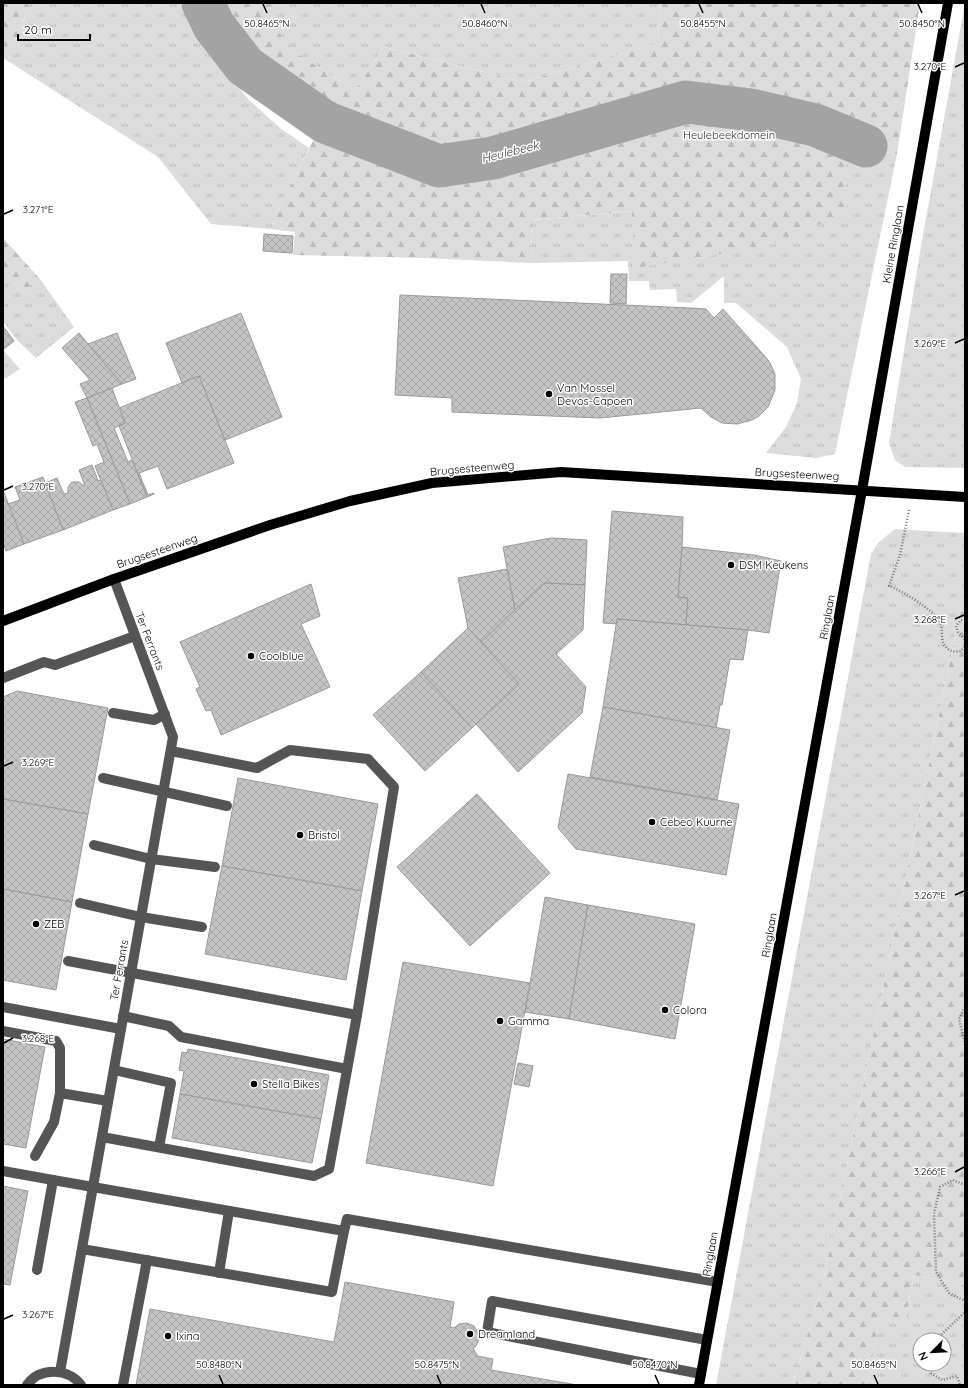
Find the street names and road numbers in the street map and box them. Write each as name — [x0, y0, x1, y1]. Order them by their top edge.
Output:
street label: Kleine Ringlaan — [879, 204, 907, 284]
street label: Brugsesteenweg — [429, 457, 515, 479]
street label: Brugsesteenweg — [754, 465, 840, 483]
street label: Brugsesteenweg — [115, 531, 199, 571]
street label: Ringlaan — [816, 593, 838, 641]
street label: Ter Ferrants — [132, 610, 168, 672]
street label: Ringlaan — [758, 911, 780, 959]
street label: Ter Ferrants — [107, 938, 131, 1002]
street label: Ringlaan — [699, 1230, 721, 1278]

